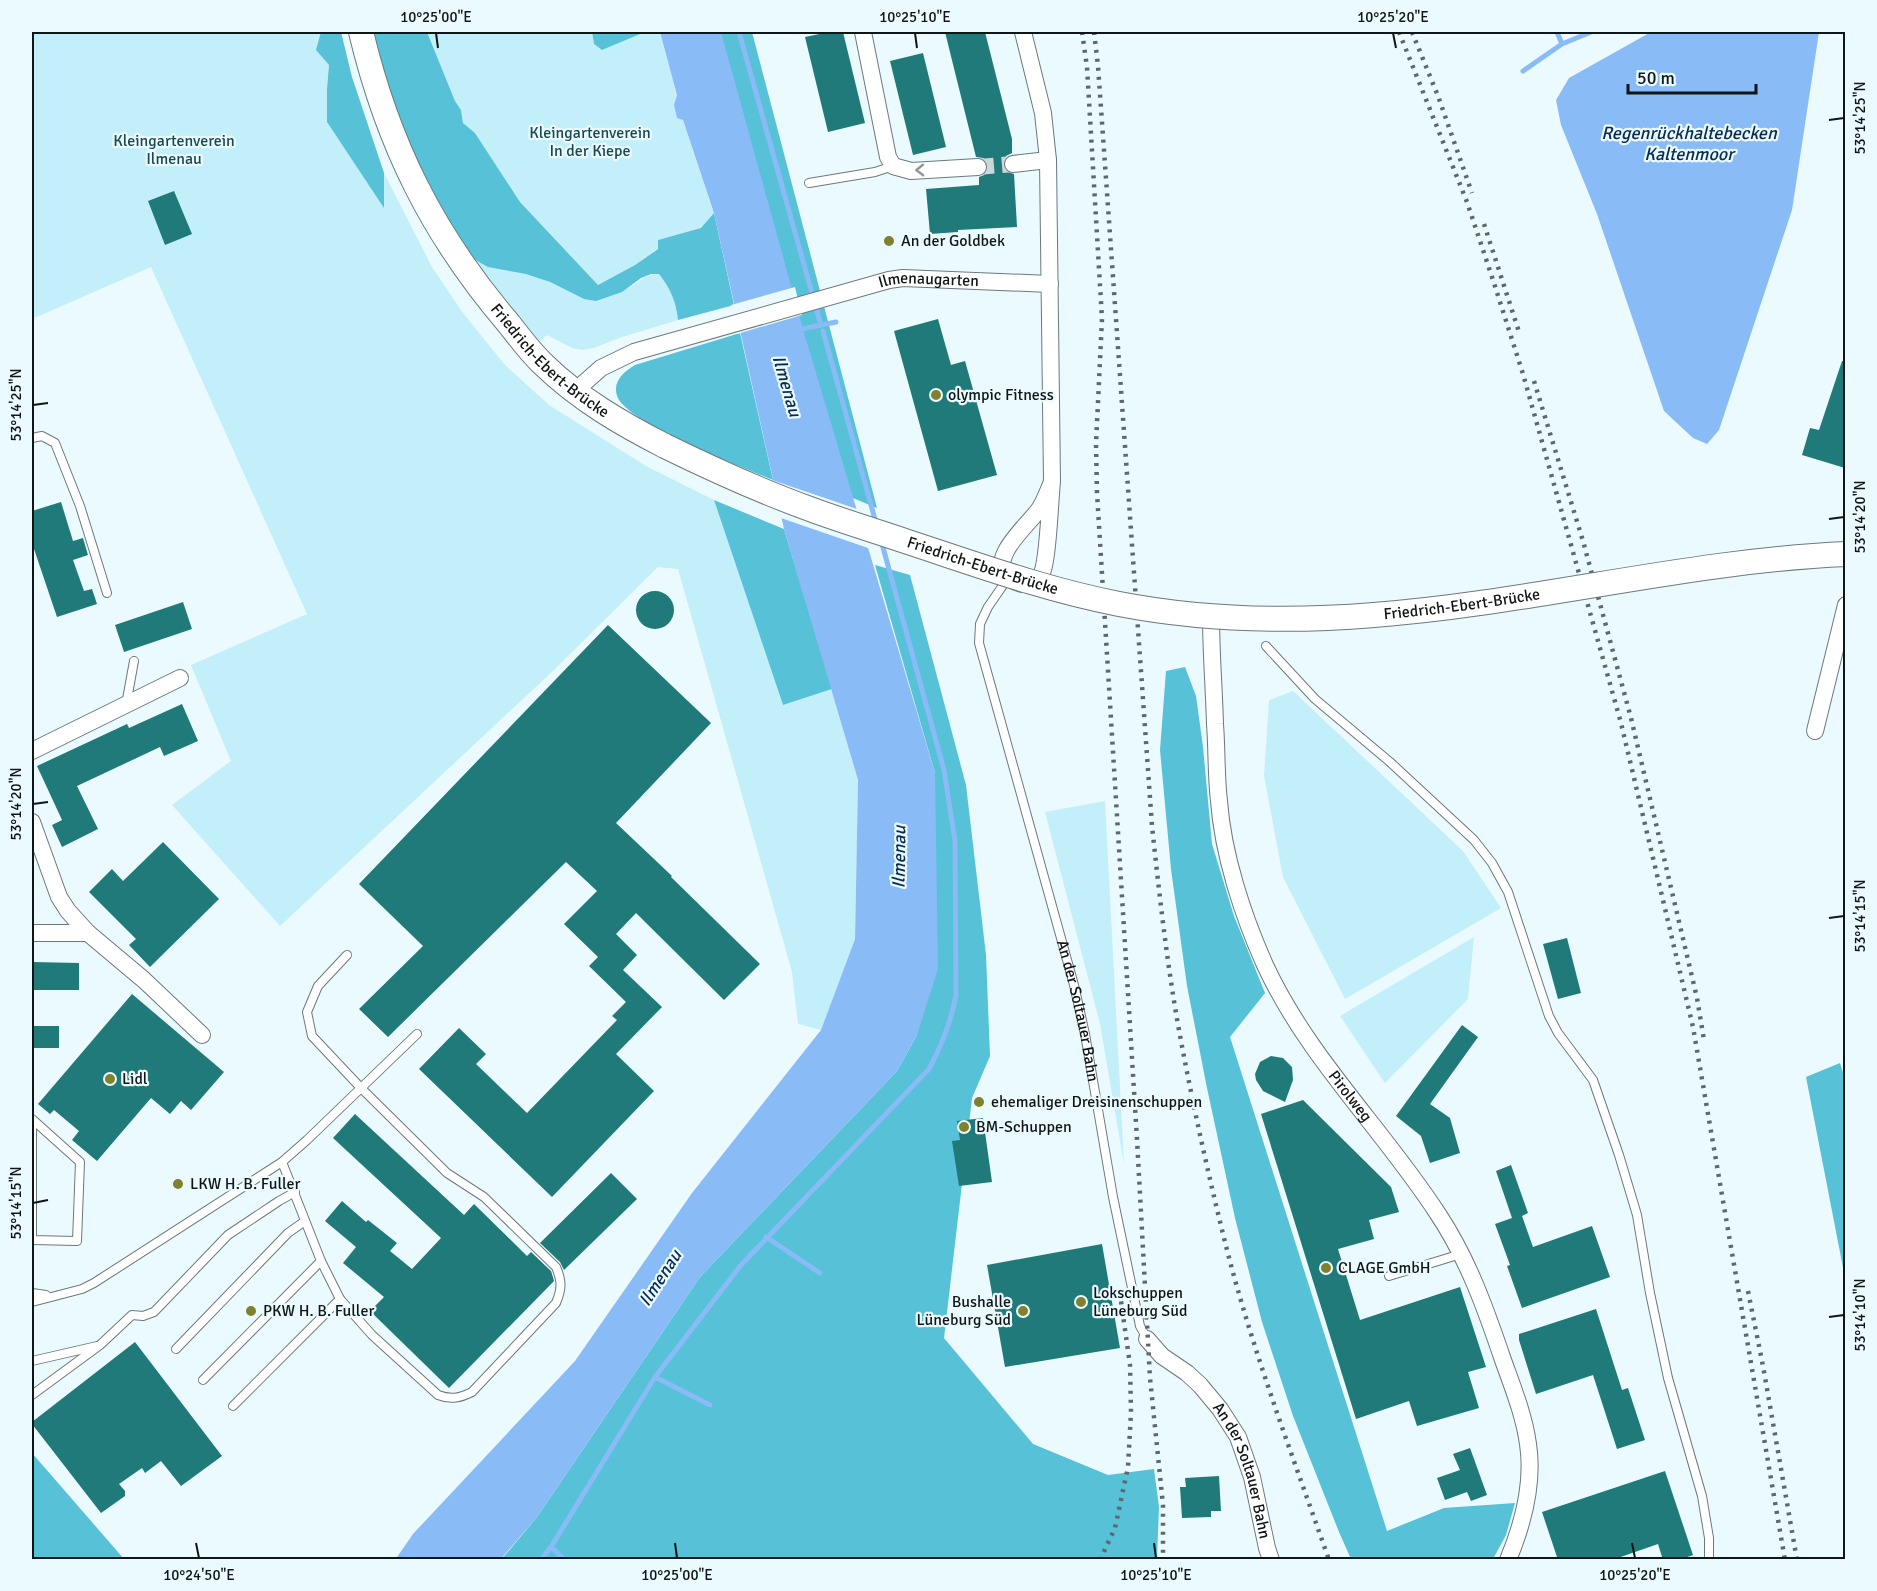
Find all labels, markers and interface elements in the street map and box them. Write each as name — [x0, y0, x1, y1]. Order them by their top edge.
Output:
text: 10°25'00"E — [400, 8, 472, 26]
text: 10°25'10"E — [879, 8, 951, 26]
text: 10°25'20"E — [1357, 8, 1429, 26]
scale bar — [1628, 57, 1756, 95]
text: 50 m — [1637, 67, 1675, 89]
text: 53°14'25"N — [1851, 81, 1869, 155]
water label: Regenrückhaltebecken Kaltenmoor — [1601, 122, 1778, 165]
park label: Kleingartenverein In der Kiepe — [529, 123, 651, 161]
park label: Kleingartenverein Ilmenau — [113, 131, 235, 169]
one-way arrow — [915, 164, 924, 177]
place label: An der Goldbek — [901, 231, 1005, 251]
marker: An der Goldbek — [882, 234, 896, 248]
street label: Ilmenaugarten — [876, 268, 979, 293]
street label: Friedrich-Ebert-Brücke — [486, 299, 613, 422]
water label: Ilmenau — [768, 353, 807, 420]
text: 53°14'25"N — [7, 368, 25, 442]
place label: olympic Fitness — [948, 385, 1054, 405]
marker: olympic Fitness — [929, 388, 943, 402]
text: 53°14'20"N — [1851, 480, 1869, 554]
street label: Friedrich-Ebert-Brücke — [904, 532, 1061, 599]
street label: Friedrich-Ebert-Brücke — [1383, 584, 1541, 624]
text: 53°14'20"N — [7, 767, 25, 841]
water label: Ilmenau — [887, 824, 911, 889]
text: 53°14'15"N — [1851, 879, 1869, 953]
street label: An der Soltauer Bahn — [1052, 938, 1103, 1083]
street label: Pirolweg — [1324, 1067, 1376, 1126]
place label: Lidl — [122, 1069, 148, 1089]
marker: Lidl — [103, 1072, 117, 1086]
place label: ehemaliger Dreisinenschuppen — [991, 1092, 1202, 1112]
marker: ehemaliger Dreisinenschuppen — [972, 1095, 986, 1109]
place label: BM-Schuppen — [976, 1117, 1072, 1137]
marker: BM-Schuppen — [957, 1120, 971, 1134]
text: 53°14'15"N — [7, 1166, 25, 1240]
place label: LKW H. B. Fuller — [190, 1174, 301, 1194]
marker: LKW H. B. Fuller — [171, 1177, 185, 1191]
water label: Ilmenau — [634, 1245, 687, 1310]
place label: CLAGE GmbH — [1338, 1258, 1431, 1278]
marker: CLAGE GmbH — [1319, 1261, 1333, 1275]
text: 53°14'10"N — [1851, 1278, 1869, 1352]
place label: Lokschuppen Lüneburg Süd — [1093, 1283, 1187, 1321]
place label: Bushalle Lüneburg Süd — [917, 1292, 1011, 1330]
marker: Lokschuppen Lüneburg Süd — [1074, 1295, 1088, 1309]
place label: PKW H. B. Fuller — [263, 1301, 374, 1321]
marker: PKW H. B. Fuller — [244, 1304, 258, 1318]
marker: Bushalle Lüneburg Süd — [1016, 1304, 1030, 1318]
street label: An der Soltauer Bahn — [1208, 1398, 1275, 1541]
text: 10°24'50"E — [163, 1566, 235, 1584]
text: 10°25'00"E — [641, 1566, 713, 1584]
text: 10°25'10"E — [1120, 1566, 1192, 1584]
text: 10°25'20"E — [1599, 1566, 1671, 1584]

